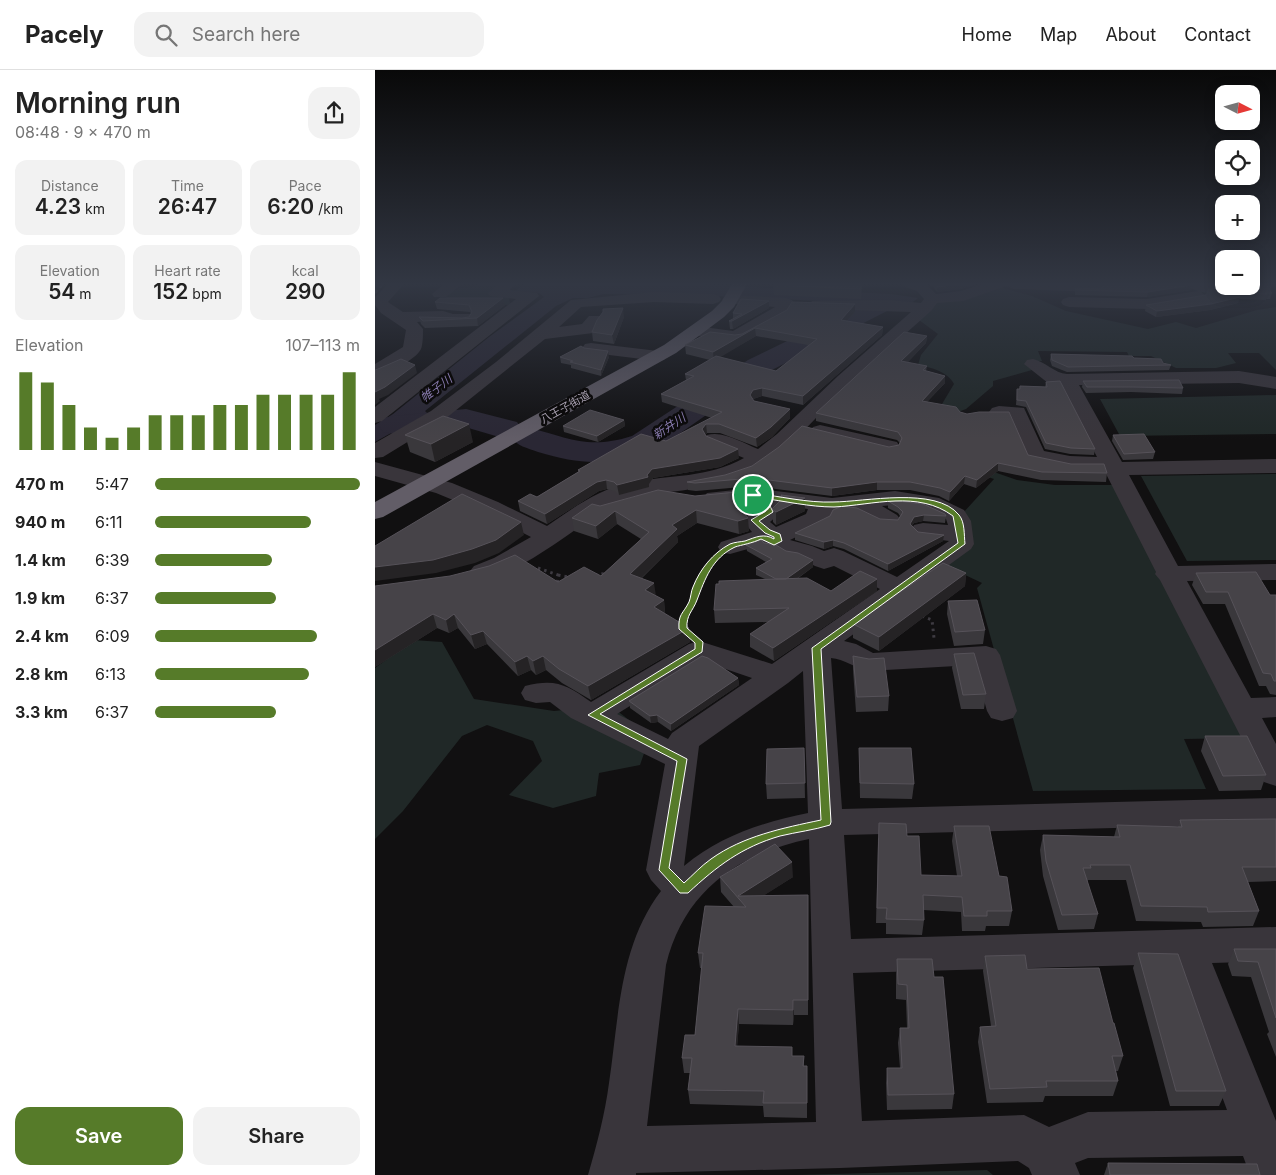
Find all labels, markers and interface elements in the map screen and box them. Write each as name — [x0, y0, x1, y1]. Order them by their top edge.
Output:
search box — [134, 12, 484, 57]
text: Pacely — [25, 20, 104, 49]
icon: search — [152, 21, 180, 49]
text: Search here — [192, 23, 300, 46]
text: Home — [962, 24, 1012, 45]
text: Map — [1040, 24, 1077, 45]
text: About — [1105, 24, 1156, 45]
text: Contact — [1184, 24, 1251, 45]
north arrow — [1215, 85, 1260, 130]
map controls — [1215, 85, 1260, 295]
text: Morning run — [15, 86, 181, 120]
button: share — [308, 87, 360, 139]
text: 08:48 · 9 × 470 m — [15, 122, 151, 142]
button: locate — [1215, 140, 1260, 185]
text: Distance — [41, 177, 99, 194]
text: Time — [171, 177, 204, 194]
text: Pace — [289, 177, 322, 194]
text: 4.23 — [35, 194, 81, 219]
text: 26:47 — [158, 194, 217, 219]
text: 6:20 — [267, 194, 314, 219]
button: + — [1215, 195, 1260, 240]
text: km — [81, 200, 105, 217]
text: /km — [314, 200, 343, 217]
button: − — [1215, 250, 1260, 295]
text: Elevation — [40, 262, 100, 279]
text: Heart rate — [154, 262, 221, 279]
text: kcal — [292, 262, 319, 279]
text: 54 — [48, 279, 75, 304]
text: 152 — [153, 279, 188, 304]
text: 290 — [285, 279, 325, 304]
text: m — [75, 285, 92, 302]
text: bpm — [188, 285, 222, 302]
text: Elevation — [15, 335, 84, 355]
text: 107–113 m — [285, 335, 360, 355]
water label: 帷子川 — [417, 370, 456, 405]
street label: 八王子街道 — [538, 388, 592, 426]
water label: 新井川 — [650, 409, 690, 442]
text: 470 m — [15, 474, 64, 494]
text: 5:47 — [95, 474, 129, 494]
pin — [732, 474, 774, 516]
icon: arrive — [739, 481, 767, 509]
text: 940 m — [15, 512, 65, 532]
text: 6:11 — [95, 512, 123, 532]
text: 1.4 km — [15, 550, 66, 570]
text: 6:39 — [95, 550, 129, 570]
text: 1.9 km — [15, 588, 65, 608]
text: 6:37 — [95, 588, 128, 608]
text: 2.4 km — [15, 626, 69, 646]
text: 6:09 — [95, 626, 130, 646]
text: 2.8 km — [15, 664, 68, 684]
text: 6:13 — [95, 664, 126, 684]
text: 3.3 km — [15, 702, 68, 722]
text: 6:37 — [95, 702, 128, 722]
button: Save — [15, 1107, 183, 1165]
button: Share — [193, 1107, 360, 1165]

